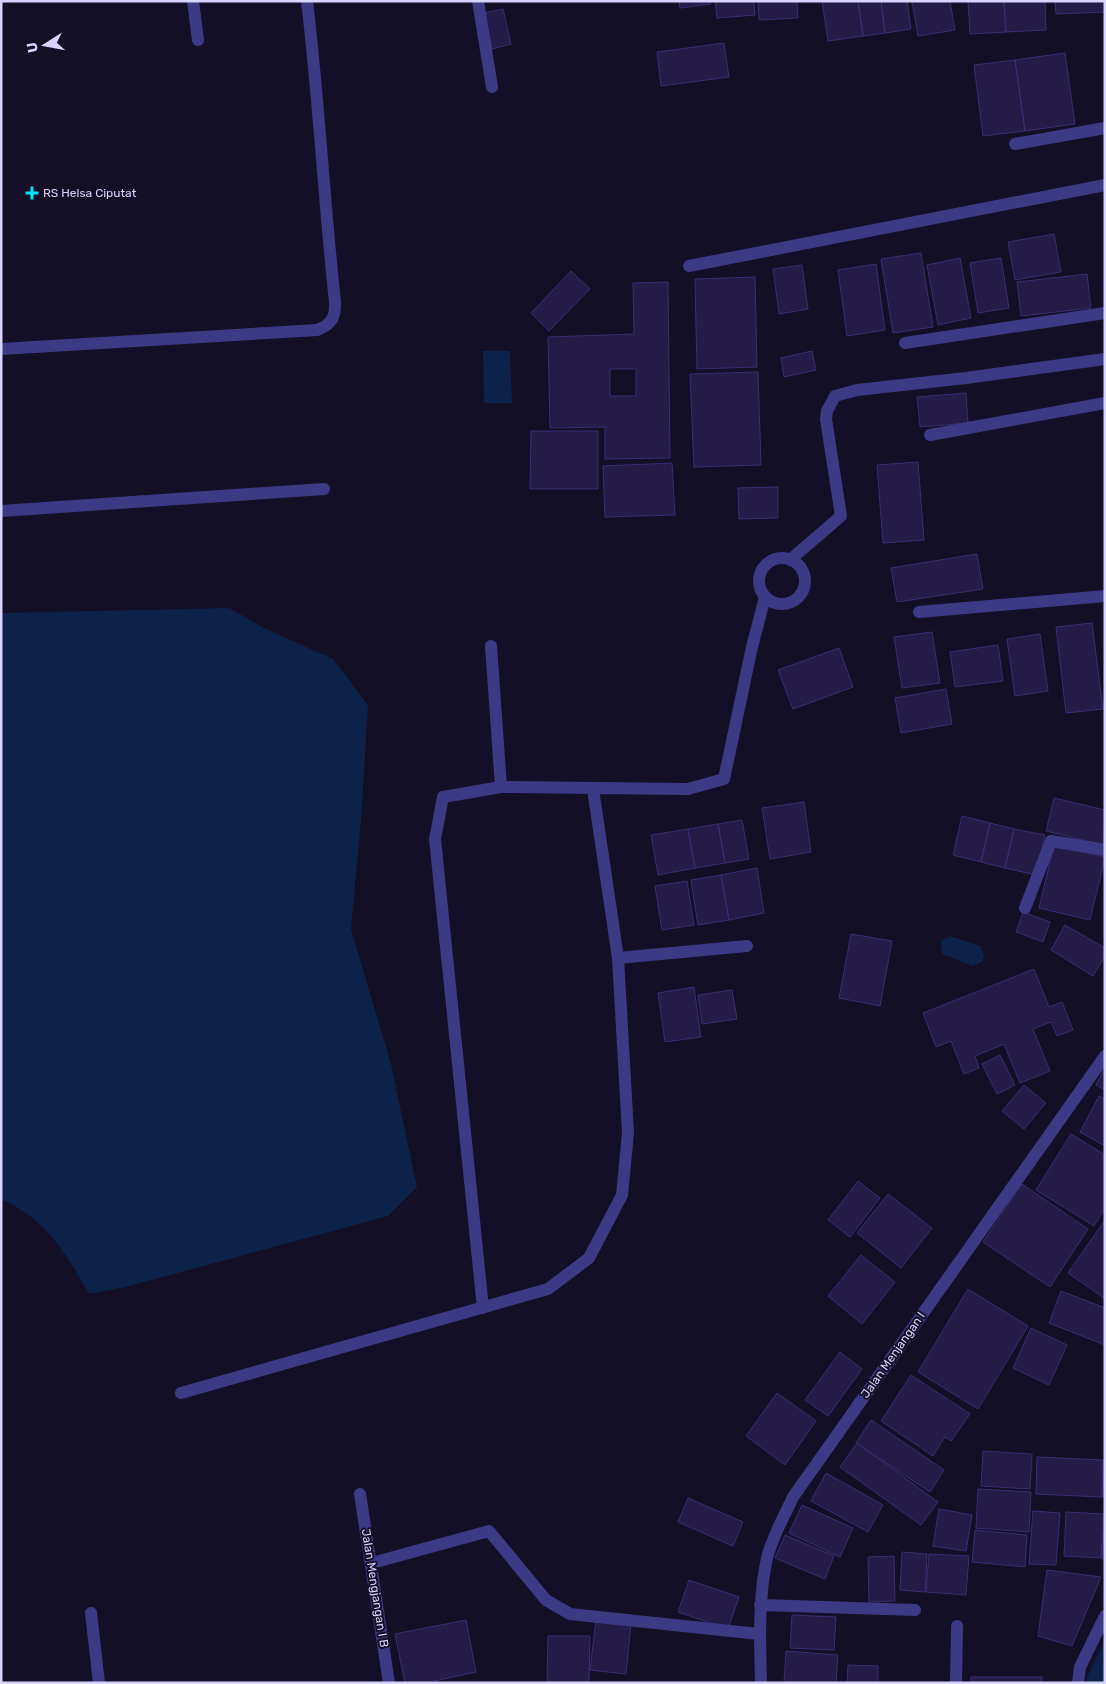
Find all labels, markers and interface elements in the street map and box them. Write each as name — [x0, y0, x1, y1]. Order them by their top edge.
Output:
north arrow — [20, 20, 70, 70]
text: U — [23, 41, 42, 54]
marker: RS Helsa Ciputat — [25, 186, 39, 200]
place label: RS Helsa Ciputat — [43, 186, 137, 200]
street label: Jalan Menjangan I — [858, 1309, 928, 1401]
street label: Jalan Mengjangan I B — [359, 1528, 391, 1648]

